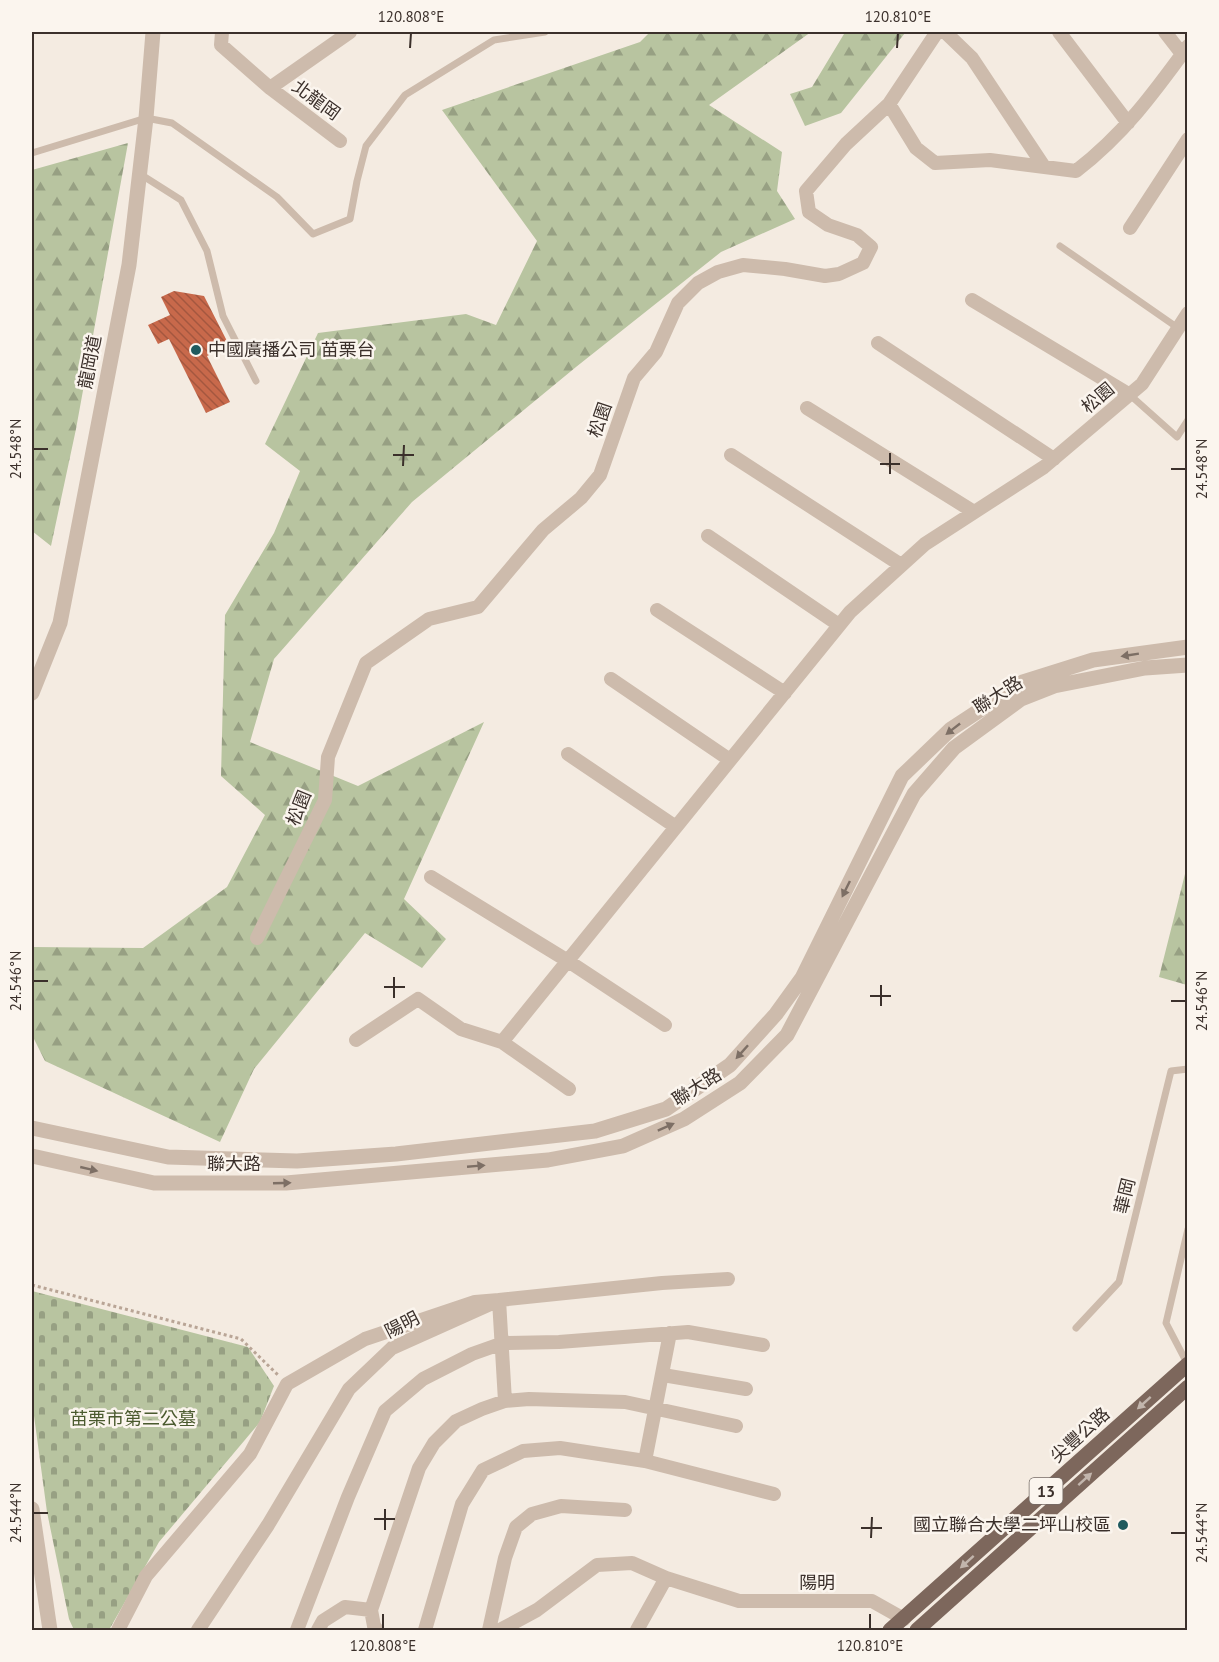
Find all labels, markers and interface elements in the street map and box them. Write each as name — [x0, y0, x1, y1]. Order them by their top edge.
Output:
text: 120.808°E — [378, 7, 444, 26]
text: 120.810°E — [865, 7, 931, 26]
street label: 北龍岡 — [288, 74, 345, 125]
street label: 龍岡道 — [73, 333, 106, 391]
place label: 中國廣播公司 苗栗台 — [208, 338, 375, 361]
marker: 中國廣播公司 苗栗台 — [189, 343, 203, 357]
street label: 松園 — [1076, 377, 1119, 418]
street label: 松園 — [583, 399, 616, 441]
text: 24.548°N — [6, 419, 25, 479]
text: 24.548°N — [1192, 439, 1211, 499]
one-way arrow — [1120, 651, 1139, 660]
street label: 聯大路 — [969, 671, 1027, 719]
one-way arrow — [945, 723, 960, 735]
street label: 松園 — [281, 787, 316, 829]
one-way arrow — [841, 880, 851, 897]
text: 24.546°N — [6, 951, 25, 1011]
text: 24.546°N — [1192, 971, 1211, 1031]
one-way arrow — [736, 1044, 749, 1059]
street label: 聯大路 — [668, 1063, 726, 1111]
one-way arrow — [657, 1122, 675, 1132]
street label: 聯大路 — [207, 1152, 261, 1175]
one-way arrow — [467, 1161, 486, 1171]
one-way arrow — [79, 1164, 98, 1174]
street label: 華岡 — [1109, 1176, 1140, 1216]
one-way arrow — [272, 1178, 291, 1187]
street label: 陽明 — [381, 1306, 423, 1343]
one-way arrow — [1137, 1396, 1152, 1409]
street label: 尖豐公路 — [1045, 1402, 1114, 1467]
park label: 苗栗市第二公墓 — [70, 1407, 196, 1430]
one-way arrow — [1077, 1473, 1092, 1486]
road number: 13 — [1030, 1478, 1062, 1504]
text: 24.544°N — [6, 1483, 25, 1543]
text: 24.544°N — [1192, 1503, 1211, 1563]
place label: 國立聯合大學二坪山校區 — [913, 1513, 1111, 1536]
marker: 國立聯合大學二坪山校區 — [1116, 1518, 1130, 1532]
one-way arrow — [960, 1555, 975, 1569]
street label: 陽明 — [799, 1571, 835, 1594]
text: 120.808°E — [350, 1636, 416, 1655]
text: 120.810°E — [837, 1636, 903, 1655]

